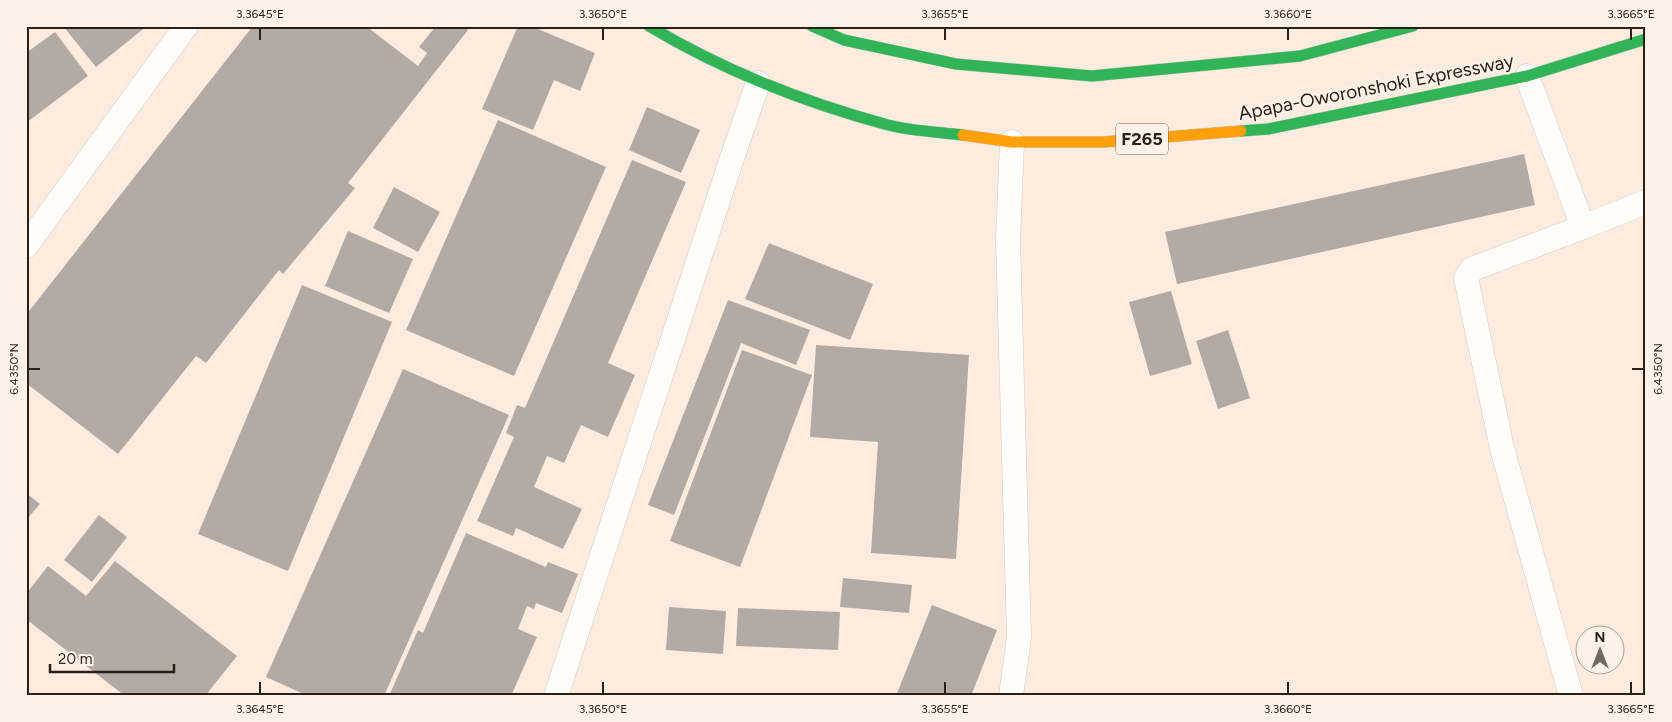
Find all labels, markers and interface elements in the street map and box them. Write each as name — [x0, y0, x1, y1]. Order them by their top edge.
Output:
text: 3.3645°E — [236, 7, 284, 21]
text: 3.3650°E — [579, 7, 627, 21]
text: 3.3655°E — [921, 7, 969, 21]
text: 3.3660°E — [1264, 7, 1312, 21]
text: 3.3665°E — [1607, 7, 1655, 21]
street label: Apapa-Oworonshoki Expressway — [1236, 49, 1516, 125]
road number: F265 — [1116, 124, 1168, 154]
text: 6.4350°N — [7, 343, 21, 395]
text: 6.4350°N — [1651, 343, 1665, 395]
north arrow — [1574, 624, 1624, 674]
text: N — [1595, 629, 1605, 646]
scale bar — [50, 642, 174, 674]
text: 20 m — [58, 650, 92, 668]
text: 3.3645°E — [236, 702, 284, 716]
text: 3.3650°E — [579, 702, 627, 716]
text: 3.3655°E — [921, 702, 969, 716]
text: 3.3660°E — [1264, 702, 1312, 716]
text: 3.3665°E — [1607, 702, 1655, 716]

